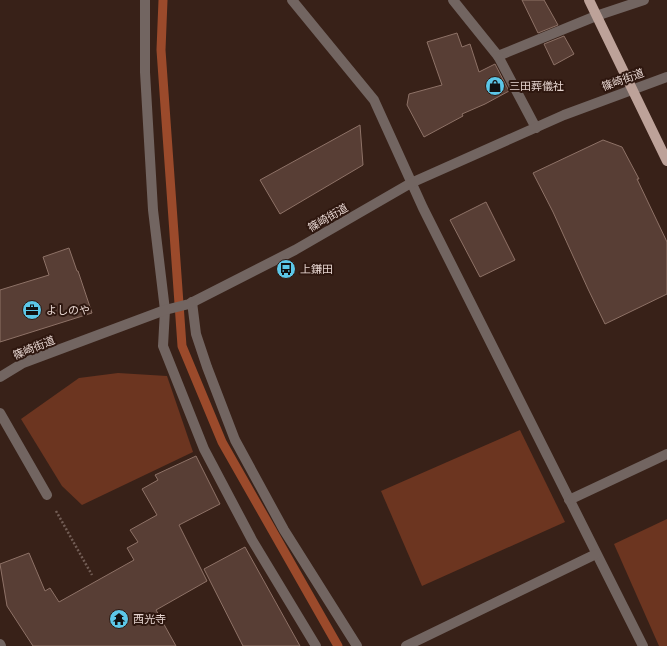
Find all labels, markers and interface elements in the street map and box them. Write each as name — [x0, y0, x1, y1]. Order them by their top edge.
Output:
street label: 篠崎街道 — [600, 65, 646, 95]
shop icon: 三田葬儀社 — [484, 75, 506, 97]
place label: 三田葬儀社 — [509, 79, 564, 94]
street label: 篠崎街道 — [305, 201, 351, 235]
bus stop icon: 上鎌田 — [275, 258, 297, 280]
place label: 上鎌田 — [300, 262, 333, 277]
office icon: よしのや — [21, 299, 43, 321]
place label: よしのや — [46, 303, 90, 318]
street label: 篠崎街道 — [11, 333, 57, 363]
temple icon: 西光寺 — [108, 608, 130, 630]
place label: 西光寺 — [133, 612, 166, 627]

